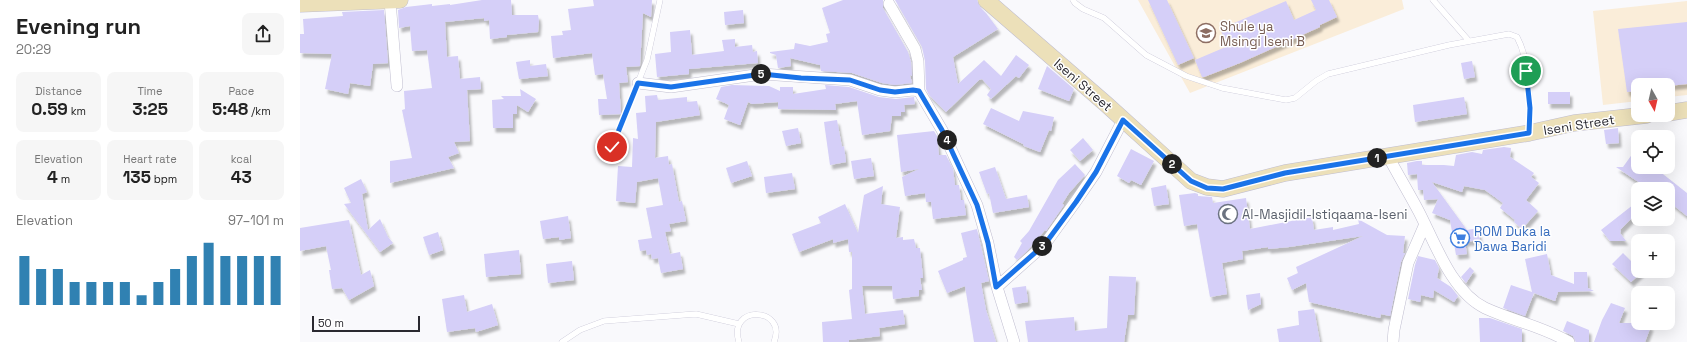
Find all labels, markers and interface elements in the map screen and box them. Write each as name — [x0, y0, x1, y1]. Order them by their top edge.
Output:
text: Evening run — [16, 12, 141, 40]
button: share — [242, 13, 284, 55]
place label: Shule ya Msingi Iseni B — [1220, 18, 1305, 50]
school or university icon: Shule ya Msingi Iseni B — [1195, 22, 1217, 44]
text: 20:29 — [16, 41, 51, 58]
pin — [1509, 54, 1543, 88]
street label: Iseni Street — [1050, 55, 1116, 115]
icon: arrive — [1515, 60, 1537, 82]
pin: 5 — [751, 64, 771, 84]
text: 5 — [758, 67, 764, 81]
north arrow — [1631, 78, 1675, 122]
map controls — [1631, 78, 1675, 330]
text: Distance — [35, 84, 82, 98]
text: Time — [137, 84, 163, 98]
text: Pace — [228, 84, 254, 98]
text: 0.59 — [31, 98, 68, 120]
text: 3:25 — [132, 98, 168, 120]
text: 5:48 — [212, 98, 248, 120]
text: km — [68, 104, 86, 118]
text: /km — [248, 104, 271, 118]
street label: Iseni Street — [1542, 111, 1616, 139]
pin — [595, 130, 629, 164]
pin: 4 — [937, 130, 957, 150]
button: locate — [1631, 130, 1675, 174]
text: 4 — [944, 133, 951, 147]
icon: check — [601, 136, 623, 158]
pin: 1 — [1367, 148, 1387, 168]
text: 1 — [1375, 151, 1379, 165]
text: Elevation — [35, 152, 83, 166]
text: Heart rate — [123, 152, 177, 166]
text: kcal — [231, 152, 252, 166]
pin: 2 — [1162, 154, 1182, 174]
text: 2 — [1169, 157, 1175, 171]
text: 4 — [47, 166, 58, 188]
text: 135 — [123, 166, 151, 188]
text: 43 — [231, 166, 252, 188]
text: m — [58, 172, 70, 186]
text: bpm — [151, 172, 177, 186]
button: layers — [1631, 182, 1675, 226]
mosque icon: Al-Masjidil-Istiqaama-Iseni — [1217, 203, 1239, 225]
place label: Al-Masjidil-Istiqaama-Iseni — [1242, 206, 1408, 223]
text: Elevation — [16, 212, 73, 229]
text: 97–101 m — [228, 212, 284, 229]
place label: ROM Duka la Dawa Baridi — [1474, 223, 1551, 255]
supermarket icon: ROM Duka la Dawa Baridi — [1449, 227, 1471, 249]
button: + — [1631, 234, 1675, 278]
pin: 3 — [1032, 236, 1052, 256]
text: 3 — [1039, 239, 1045, 253]
button: − — [1631, 286, 1675, 330]
scale bar — [312, 314, 420, 333]
text: 50 m — [318, 316, 344, 330]

